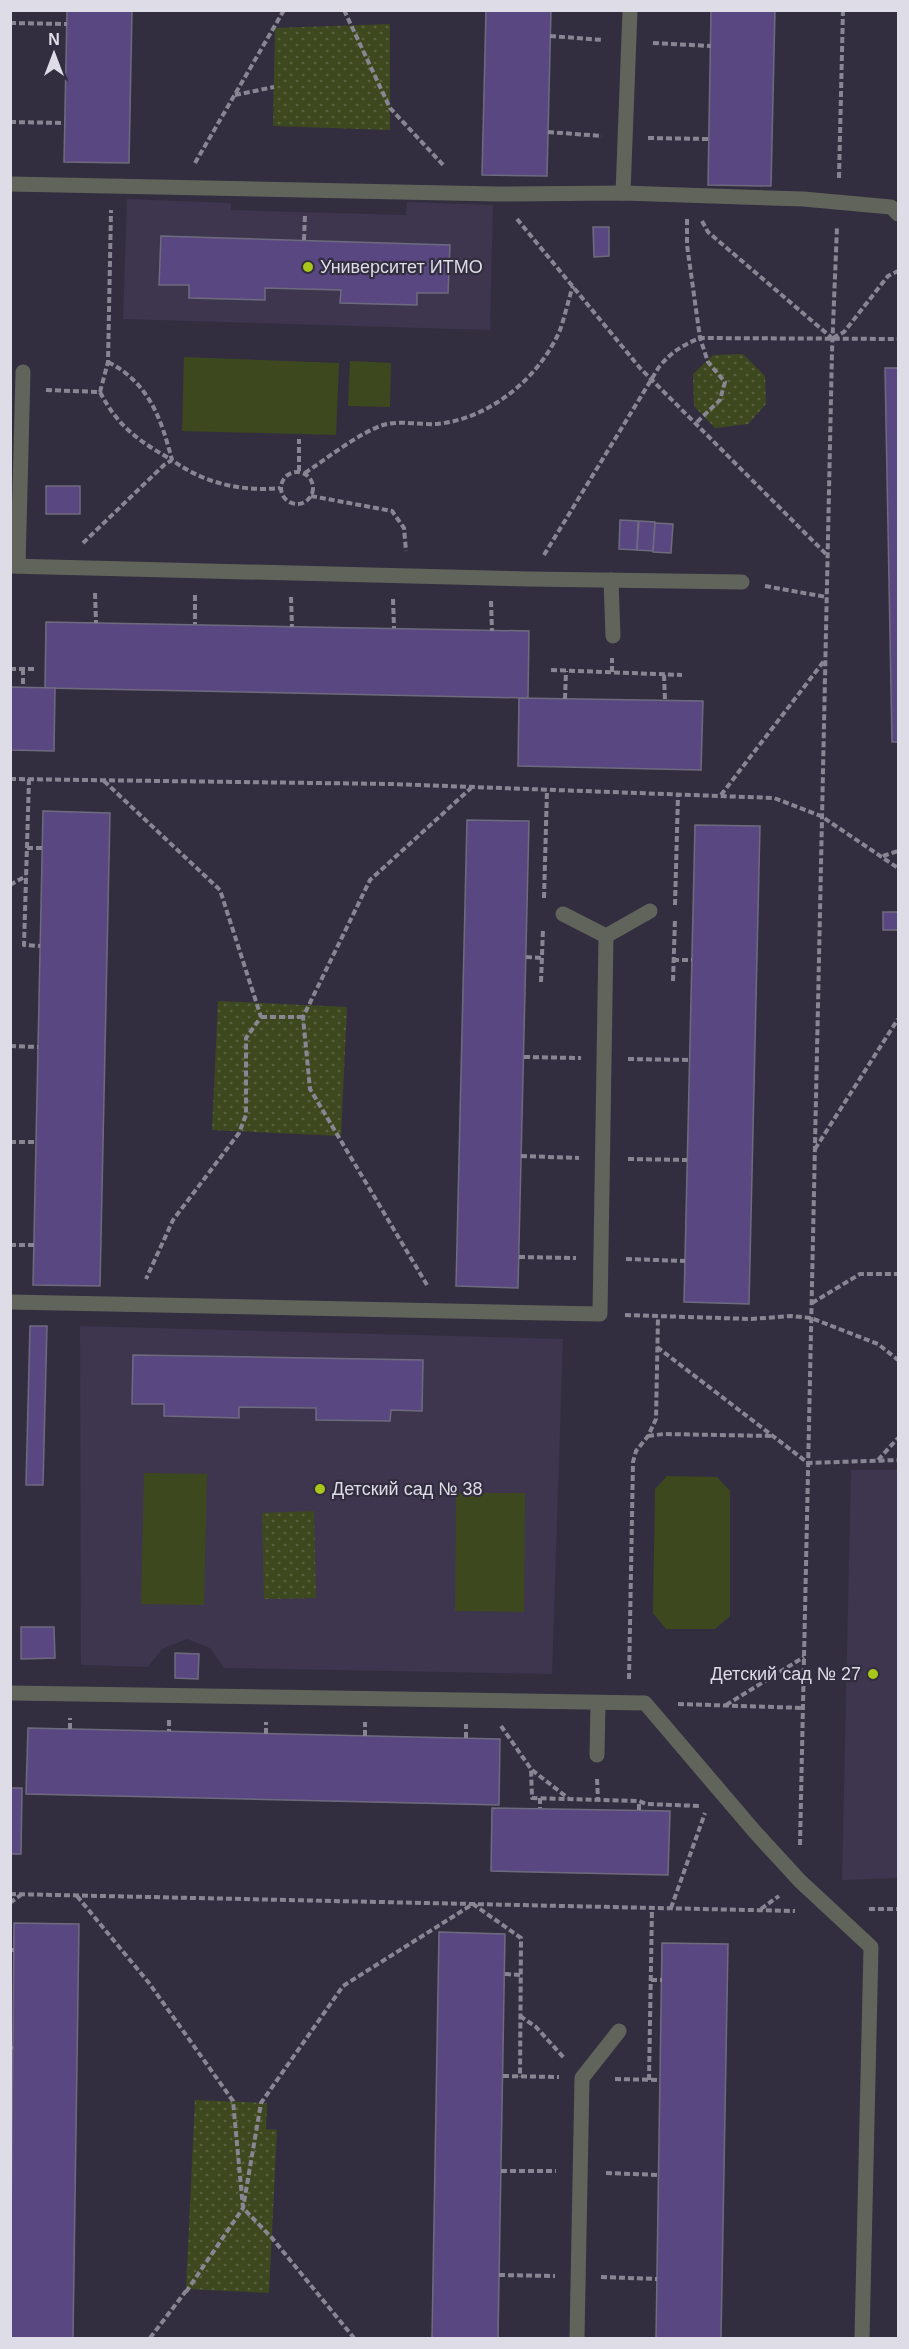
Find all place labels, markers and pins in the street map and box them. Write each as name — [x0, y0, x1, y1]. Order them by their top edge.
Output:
place label: Университет ИТМО — [320, 257, 483, 277]
marker: Университет ИТМО — [301, 260, 315, 274]
place label: Детский сад № 38 — [332, 1479, 482, 1499]
marker: Детский сад № 38 — [313, 1482, 327, 1496]
place label: Детский сад № 27 — [711, 1664, 861, 1684]
marker: Детский сад № 27 — [866, 1667, 880, 1681]

